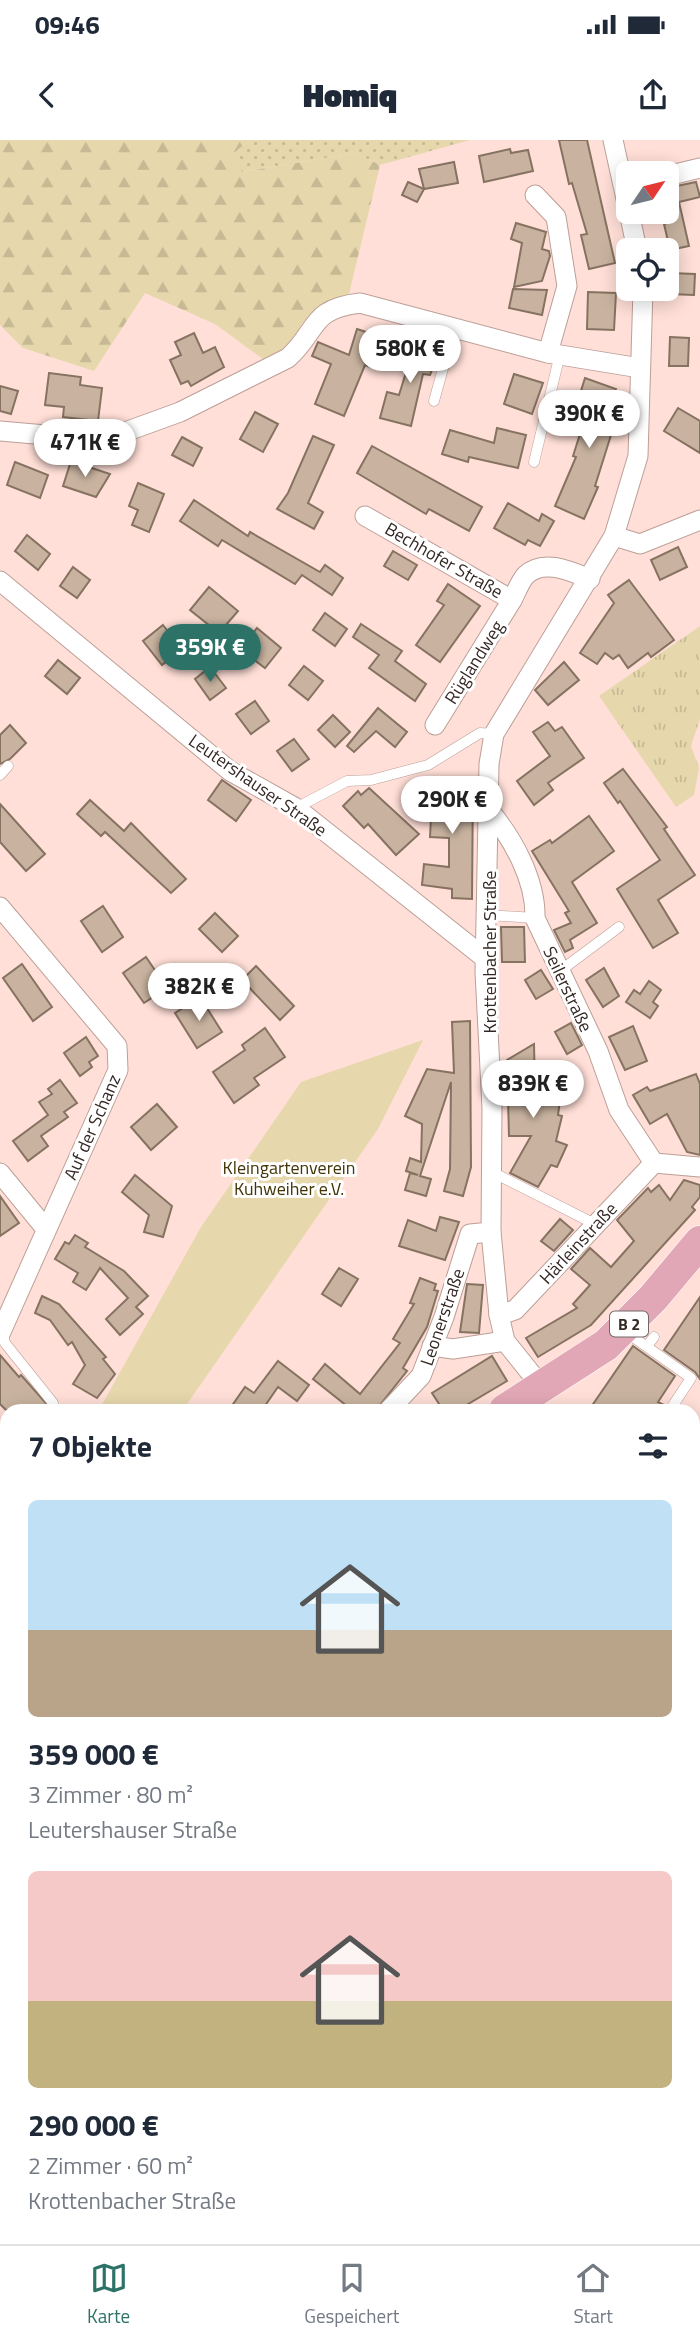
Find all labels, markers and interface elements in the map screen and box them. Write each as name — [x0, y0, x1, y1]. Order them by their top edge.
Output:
text: 09:46 — [35, 5, 100, 44]
text: Homiq — [303, 71, 397, 119]
icon: back — [28, 76, 66, 114]
icon: share — [634, 76, 672, 114]
north arrow — [616, 161, 679, 224]
map controls — [616, 161, 679, 301]
button: locate — [616, 238, 679, 301]
pin: 580K € — [353, 326, 467, 385]
text: 580K € — [375, 330, 445, 365]
pin: 390K € — [532, 390, 646, 450]
text: 390K € — [554, 395, 624, 430]
pin: 471K € — [28, 420, 142, 479]
text: 471K € — [50, 424, 120, 459]
street label: Bechhofer Straße — [380, 515, 508, 605]
street label: Rüglandweg — [438, 615, 510, 709]
pin: 359K € — [153, 624, 267, 684]
text: 359K € — [175, 629, 245, 664]
street label: Leutershauser Straße — [183, 727, 333, 843]
pin: 290K € — [395, 776, 509, 836]
text: 290K € — [417, 781, 487, 816]
street label: Krottenbacher Straße — [476, 871, 503, 1033]
street label: Seilerstraße — [536, 942, 600, 1036]
pin: 382K € — [142, 964, 256, 1023]
text: 382K € — [164, 968, 234, 1003]
pin: 839K € — [476, 1060, 590, 1120]
text: 839K € — [498, 1065, 568, 1100]
street label: Auf der Schanz — [57, 1070, 127, 1184]
park label: Kleingartenverein Kuhweiher e.V. — [223, 1154, 355, 1202]
street label: Härleinstraße — [533, 1196, 623, 1290]
street label: Leonerstraße — [413, 1265, 471, 1369]
road number: B 2 — [610, 1312, 648, 1336]
text: 7 Objekte — [28, 1423, 152, 1469]
icon: filters — [634, 1427, 672, 1465]
icon: home — [287, 1546, 413, 1672]
text: 359 000 € — [28, 1731, 159, 1777]
text: 3 Zimmer · 80 m² — [28, 1777, 193, 1812]
text: Leutershauser Straße — [28, 1812, 237, 1847]
icon: home — [287, 1917, 413, 2043]
text: 290 000 € — [28, 2102, 159, 2148]
text: 2 Zimmer · 60 m² — [28, 2148, 193, 2183]
text: Krottenbacher Straße — [28, 2183, 236, 2218]
tab: Karte — [87, 2259, 130, 2330]
tab: Gespeichert — [304, 2259, 399, 2330]
tab: Start — [573, 2259, 613, 2330]

